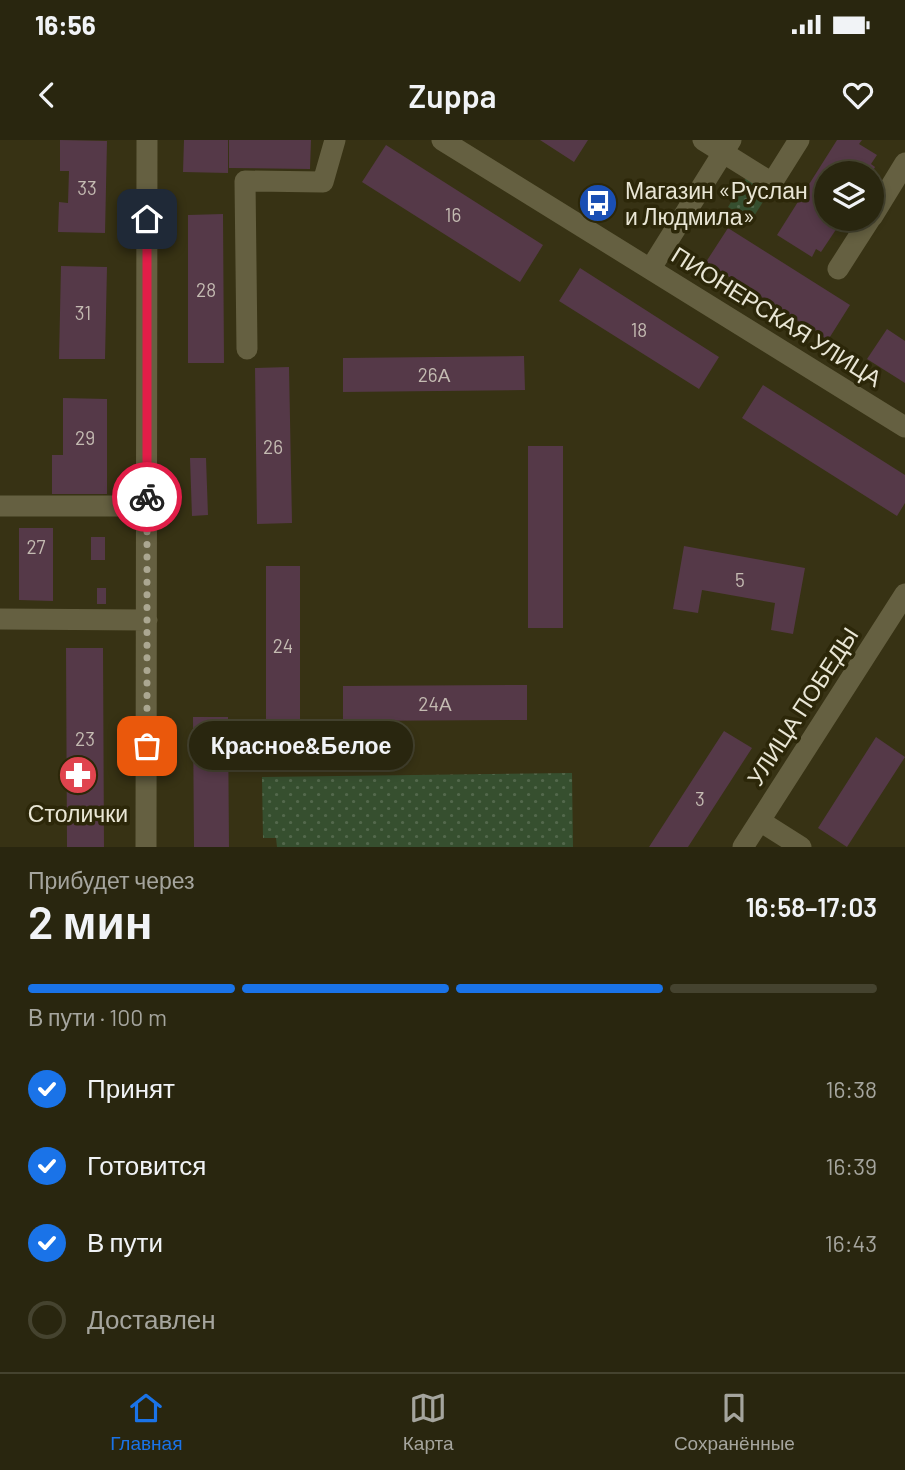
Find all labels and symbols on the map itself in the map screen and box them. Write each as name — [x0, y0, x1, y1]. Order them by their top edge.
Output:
house number: 33 — [77, 176, 97, 199]
place label: Магазин «Руслан и Людмила» — [625, 176, 808, 230]
bus stop icon: Магазин «Руслан и Людмила» — [577, 182, 619, 224]
pin — [117, 189, 177, 249]
house number: 16 — [445, 203, 461, 226]
street label: ПИОНЕРСКАЯ УЛИЦА — [667, 240, 888, 392]
house number: 28 — [196, 278, 216, 301]
house number: 31 — [75, 301, 91, 324]
house number: 18 — [631, 318, 647, 341]
house number: 26А — [418, 363, 451, 386]
house number: 29 — [75, 426, 95, 449]
house number: 26 — [263, 435, 283, 458]
courier — [112, 462, 182, 532]
house number: 27 — [26, 535, 46, 558]
house number: 5 — [735, 568, 745, 591]
street label: УЛИЦА ПОБЕДЫ — [740, 622, 864, 790]
house number: 24 — [273, 634, 293, 657]
house number: 24А — [418, 692, 452, 715]
pin — [117, 716, 177, 776]
callout: Красное&Белое — [189, 722, 413, 770]
house number: 23 — [75, 727, 95, 750]
pharmacy icon: Столички — [57, 754, 99, 796]
house number: 3 — [695, 787, 705, 810]
place label: Столички — [28, 799, 128, 827]

